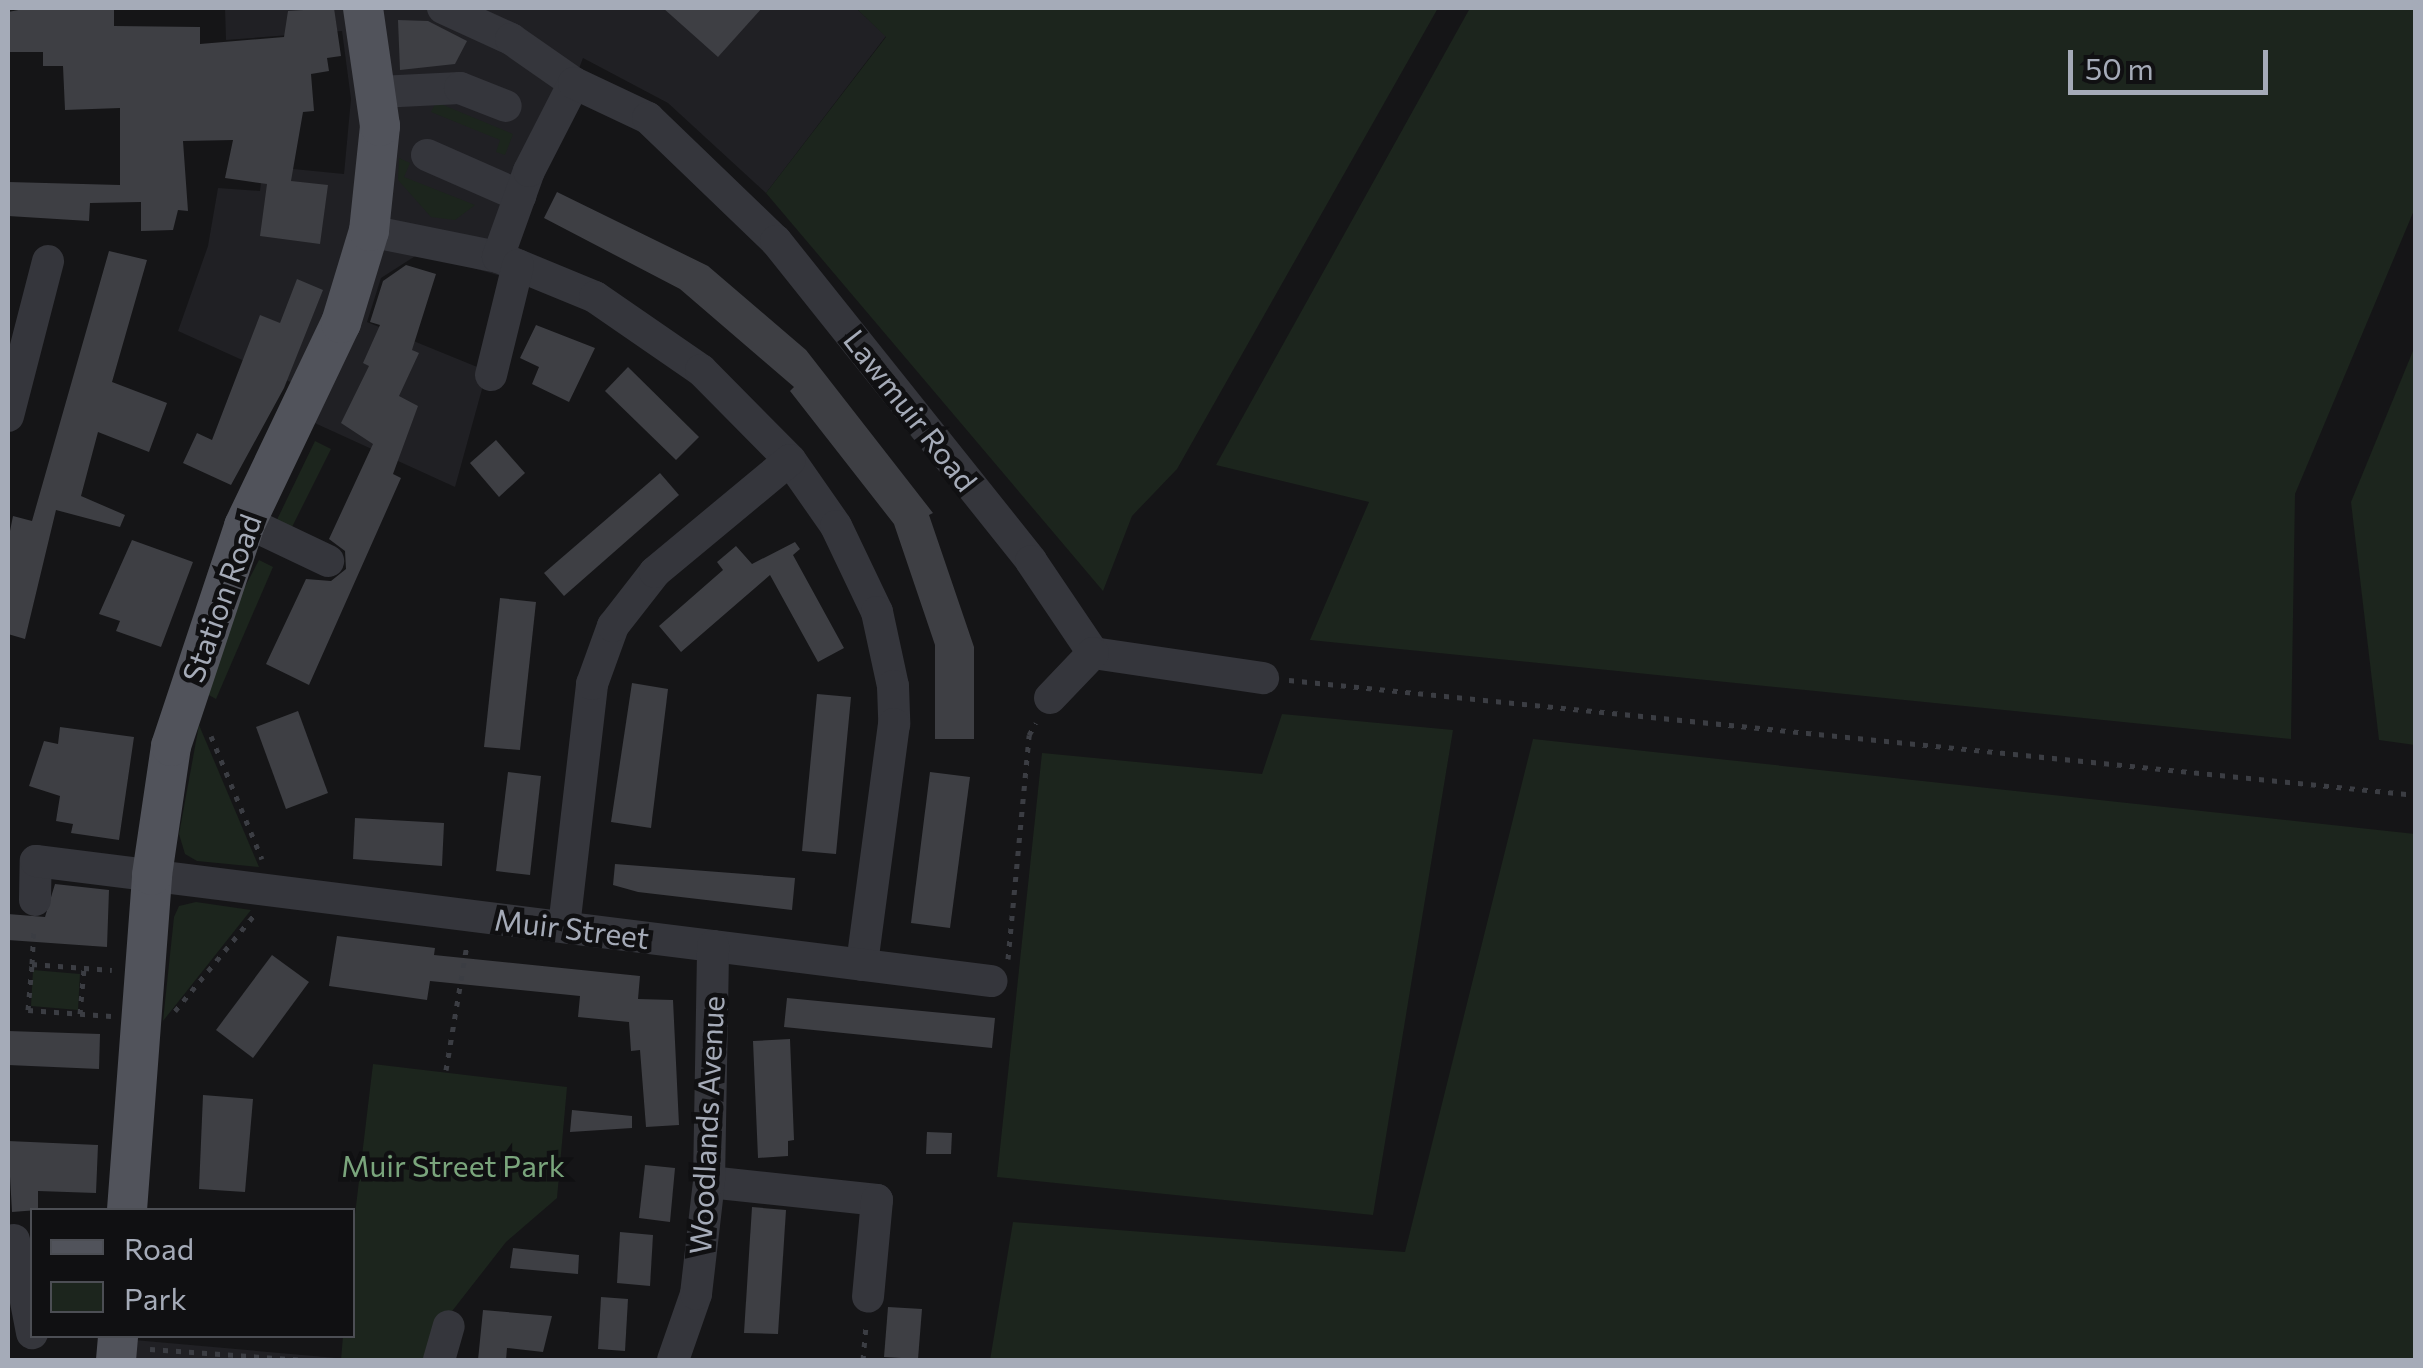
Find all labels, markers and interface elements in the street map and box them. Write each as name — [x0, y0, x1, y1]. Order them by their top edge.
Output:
scale bar — [2073, 30, 2273, 92]
text: 50 m — [2085, 49, 2154, 86]
street label: Lawmuir Road — [837, 322, 985, 498]
street label: Station Road — [174, 509, 268, 687]
street label: Muir Street — [493, 901, 651, 955]
street label: Woodlands Avenue — [681, 995, 731, 1255]
park label: Muir Street Park — [341, 1147, 565, 1183]
legend — [30, 1208, 355, 1338]
text: Road — [124, 1229, 194, 1266]
text: Park — [124, 1279, 187, 1316]

